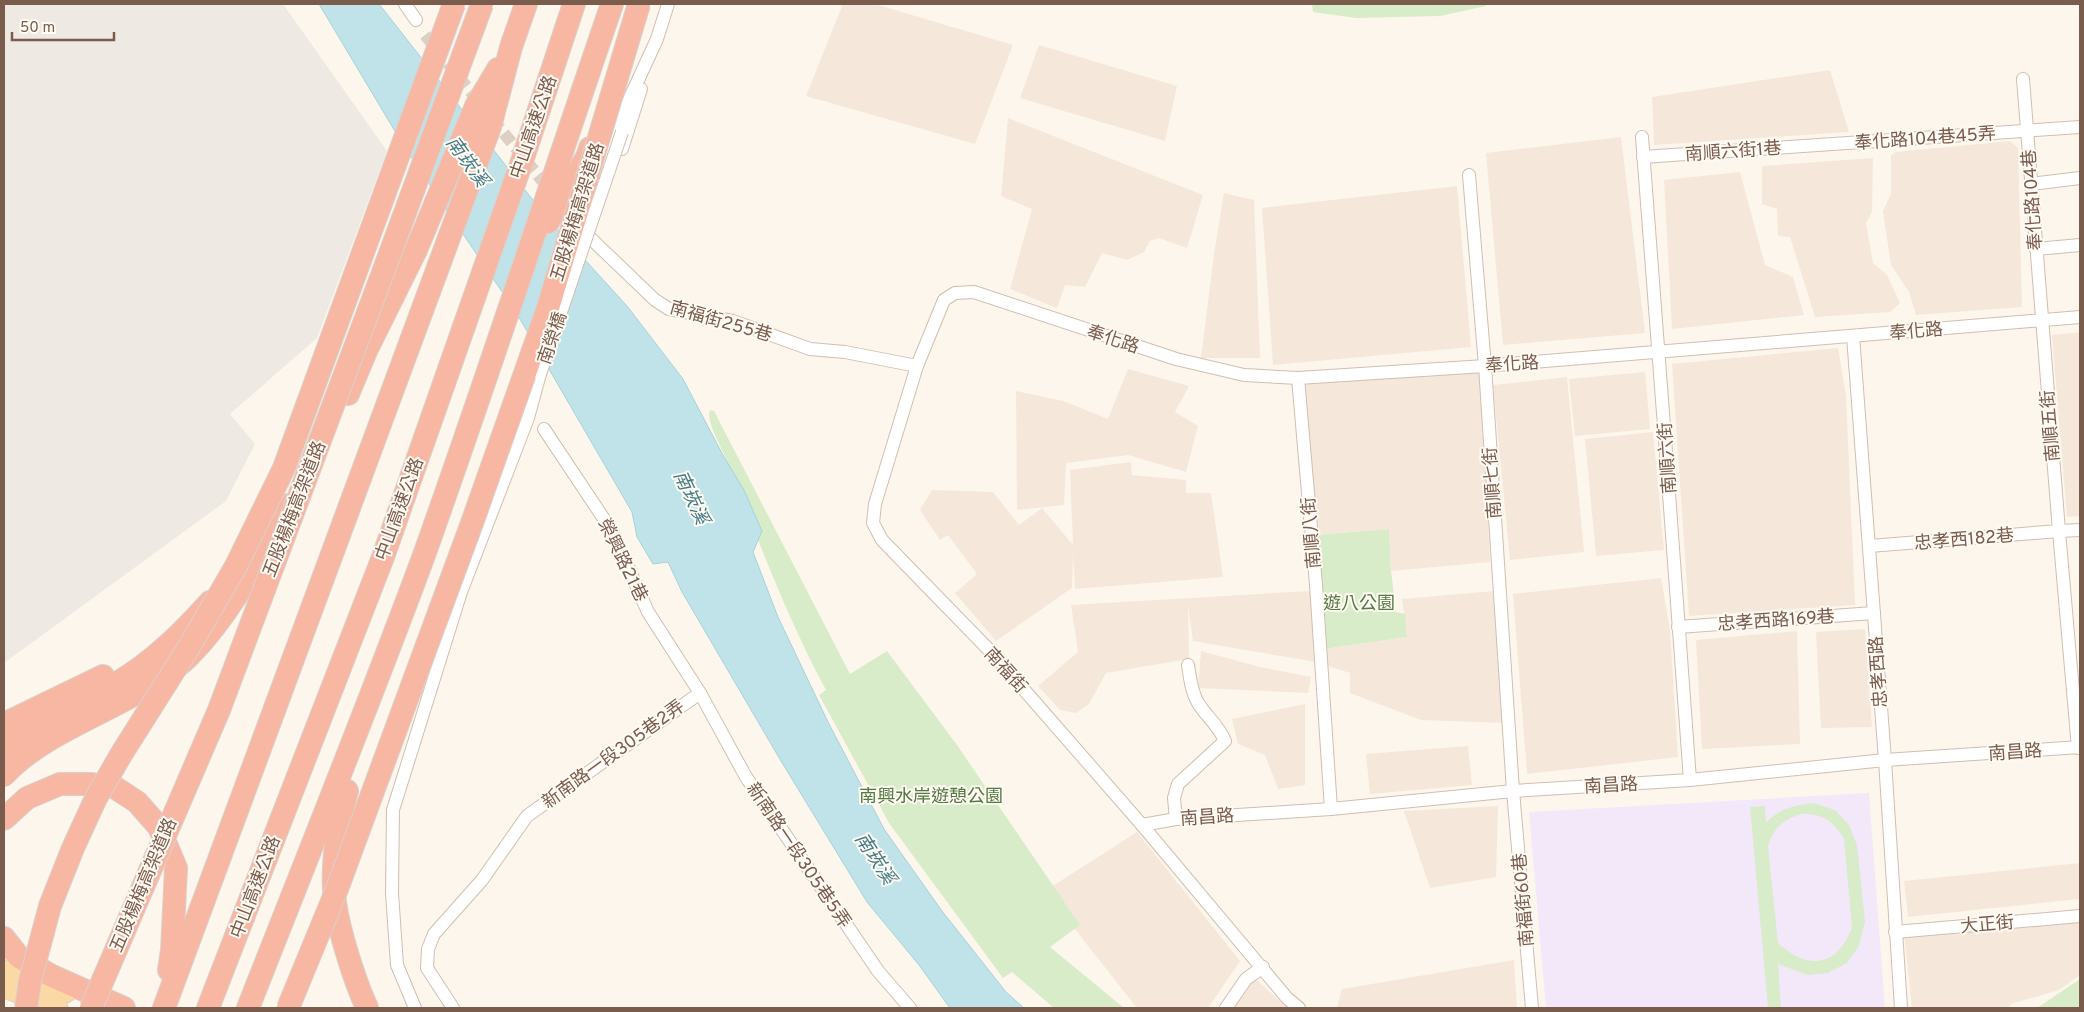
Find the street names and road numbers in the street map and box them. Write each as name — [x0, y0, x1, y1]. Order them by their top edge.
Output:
street label: 中山高速公路 — [506, 73, 563, 182]
street label: 奉化路104巷45弄 — [1854, 123, 1997, 156]
street label: 南順六街1巷 — [1684, 138, 1782, 167]
street label: 五股楊梅高架道路 — [546, 140, 610, 285]
street label: 奉化路104巷 — [2018, 148, 2049, 251]
street label: 南福街255巷 — [667, 297, 774, 348]
street label: 南榮橋 — [534, 309, 573, 368]
street label: 奉化路 — [1888, 319, 1944, 346]
street label: 奉化路 — [1083, 321, 1142, 360]
street label: 奉化路 — [1484, 352, 1540, 379]
street label: 南順五街 — [2037, 389, 2066, 463]
street label: 南順六街 — [1655, 421, 1682, 495]
street label: 五股楊梅高架道路 — [259, 438, 332, 581]
street label: 南順七街 — [1480, 446, 1507, 520]
street label: 中山高速公路 — [371, 455, 430, 564]
street label: 南順八街 — [1298, 496, 1327, 570]
street label: 榮興路21巷 — [592, 515, 652, 606]
street label: 忠孝西182巷 — [1913, 525, 2015, 556]
street label: 忠孝西路169巷 — [1717, 606, 1836, 637]
street label: 忠孝西路 — [1866, 635, 1893, 709]
street label: 南福街 — [978, 643, 1031, 699]
street label: 新南路一段305巷2弄 — [538, 696, 690, 815]
street label: 南昌路 — [1987, 740, 2043, 767]
street label: 南昌路 — [1584, 774, 1639, 799]
street label: 新南路一段305巷5弄 — [741, 779, 855, 933]
street label: 南昌路 — [1179, 805, 1235, 832]
street label: 五股楊梅高架道路 — [106, 815, 183, 956]
street label: 中山高速公路 — [226, 833, 286, 942]
street label: 南福街60巷 — [1509, 852, 1540, 948]
street label: 大正街 — [1959, 912, 2015, 939]

